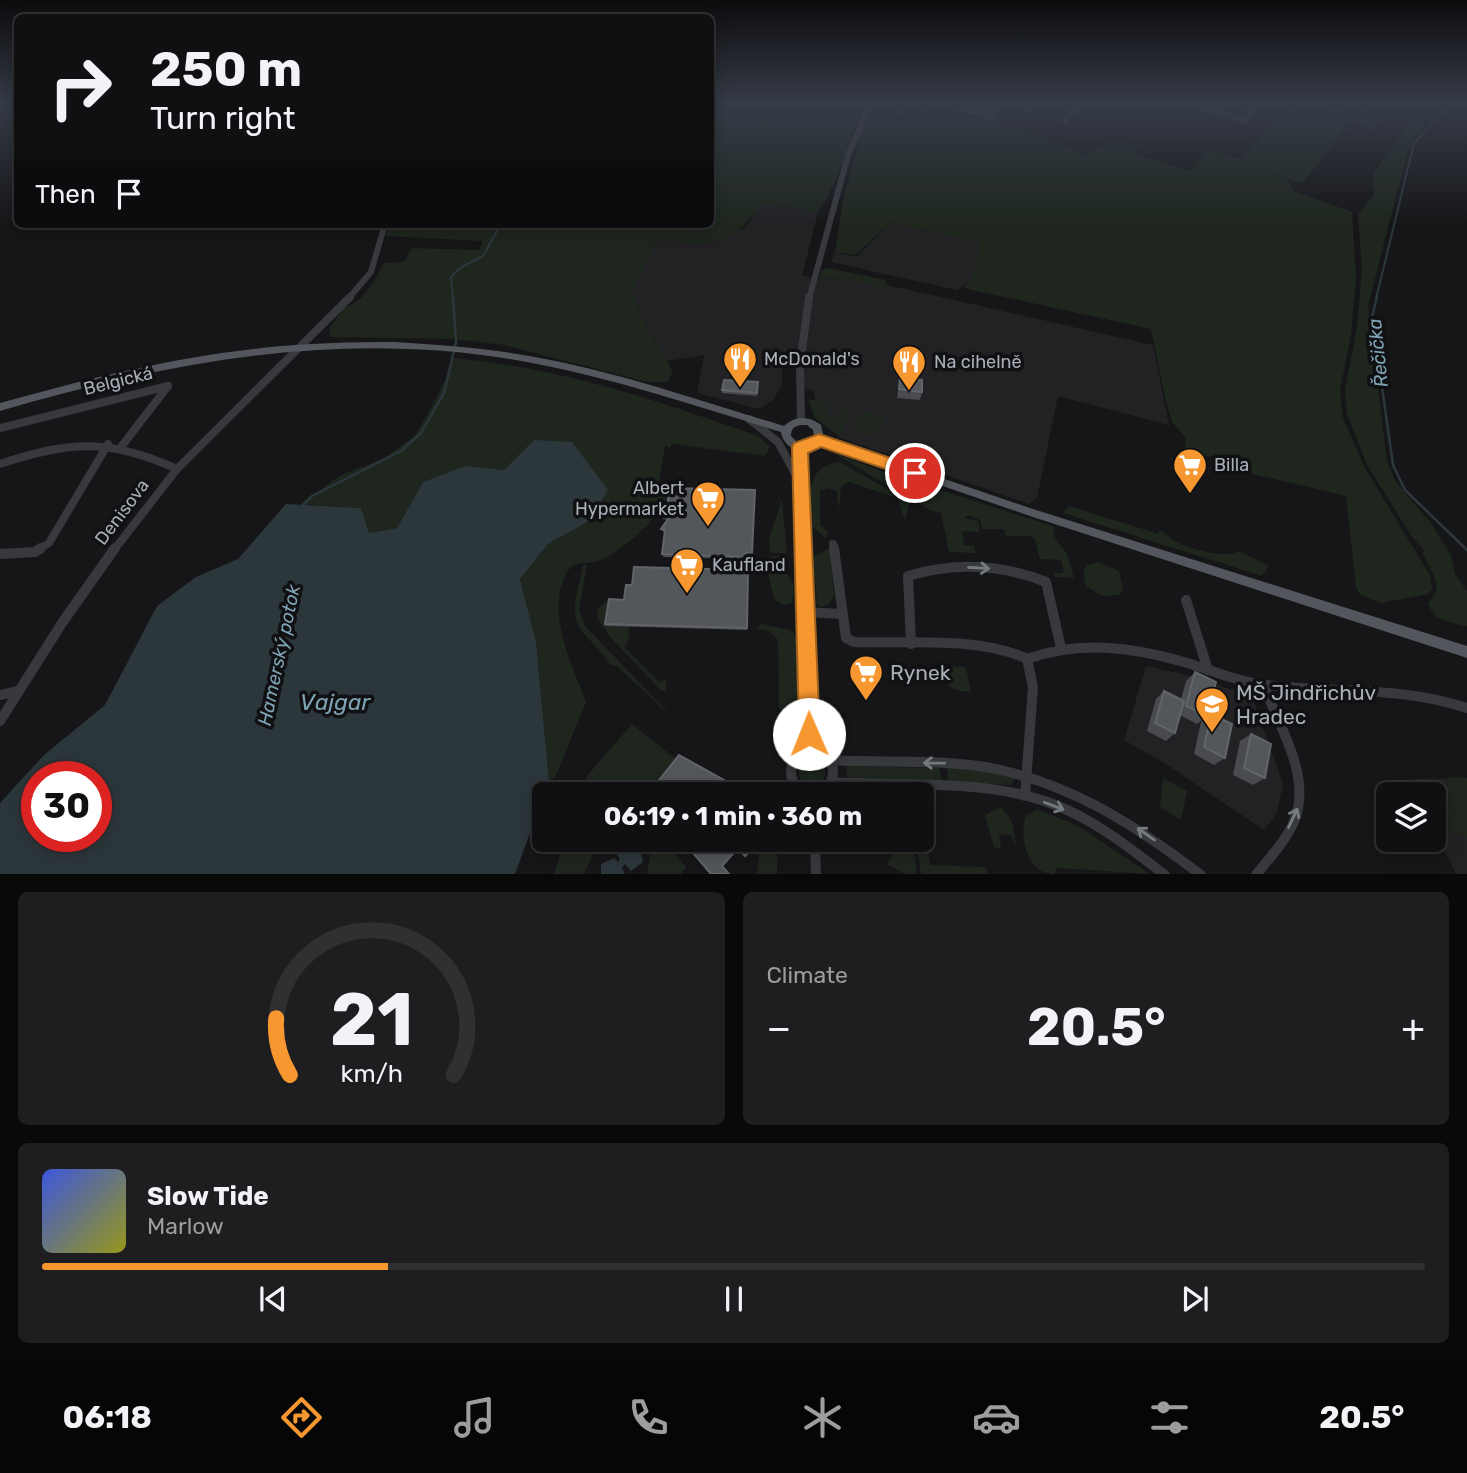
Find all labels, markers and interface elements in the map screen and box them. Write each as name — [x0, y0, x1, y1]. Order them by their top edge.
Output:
text: 250 m — [150, 40, 302, 98]
icon: right — [35, 42, 126, 133]
text: Turn right — [150, 99, 295, 137]
icon: arrive — [110, 175, 148, 213]
text: Then — [35, 179, 96, 210]
water label: Řečička — [1363, 317, 1393, 389]
restaurant icon: McDonald's — [721, 340, 759, 389]
restaurant icon: Na cihelně — [890, 343, 928, 392]
place label: McDonald's — [764, 348, 860, 370]
place label: Na cihelně — [934, 351, 1022, 373]
street label: Belgická — [81, 362, 155, 400]
pin — [885, 443, 945, 503]
supermarket icon: Billa — [1171, 446, 1209, 495]
icon: arrive — [896, 454, 934, 492]
place label: Billa — [1214, 454, 1249, 476]
street label: Denisova — [90, 475, 154, 549]
place label: Albert Hypermarket — [575, 477, 684, 520]
supermarket icon: Albert Hypermarket — [689, 479, 727, 528]
supermarket icon: Kaufland — [668, 546, 706, 595]
place label: Kaufland — [712, 554, 786, 576]
one-way arrow — [968, 562, 991, 575]
water label: Hamerský potok — [253, 582, 305, 728]
supermarket icon: Rynek — [847, 653, 885, 702]
place label: Rynek — [890, 660, 951, 685]
place label: MŠ Jindřichův Hradec — [1236, 680, 1376, 729]
school or university icon: MŠ Jindřichův Hradec — [1193, 685, 1231, 734]
water label: Vajgar — [300, 688, 371, 716]
position arrow — [772, 697, 846, 771]
one-way arrow — [923, 756, 946, 769]
speed limit sign: 30 — [21, 761, 112, 852]
map controls — [1376, 782, 1446, 852]
button: layers — [1376, 782, 1446, 852]
one-way arrow — [1043, 800, 1065, 813]
text: 06:19 · 1 min · 360 m — [604, 801, 862, 832]
one-way arrow — [1287, 808, 1300, 829]
one-way arrow — [1137, 827, 1156, 841]
text: Climate — [767, 961, 848, 989]
text: 21 — [330, 977, 413, 1063]
text: 20.5° — [1027, 996, 1166, 1058]
text: − — [767, 1005, 791, 1051]
text: + — [1401, 1005, 1425, 1051]
text: km/h — [340, 1058, 402, 1087]
text: Slow Tide — [147, 1181, 269, 1212]
text: Marlow — [147, 1212, 224, 1240]
icon: previous — [254, 1280, 292, 1318]
icon: pause — [715, 1280, 753, 1318]
icon: next — [1176, 1280, 1214, 1318]
icon: directions — [277, 1393, 326, 1442]
icon: music — [450, 1393, 499, 1442]
icon: phone — [624, 1393, 673, 1442]
icon: climate — [798, 1393, 847, 1442]
icon: car — [972, 1393, 1021, 1442]
icon: filters — [1145, 1393, 1194, 1442]
text: 06:18 — [62, 1398, 152, 1436]
text: 20.5° — [1319, 1398, 1405, 1436]

